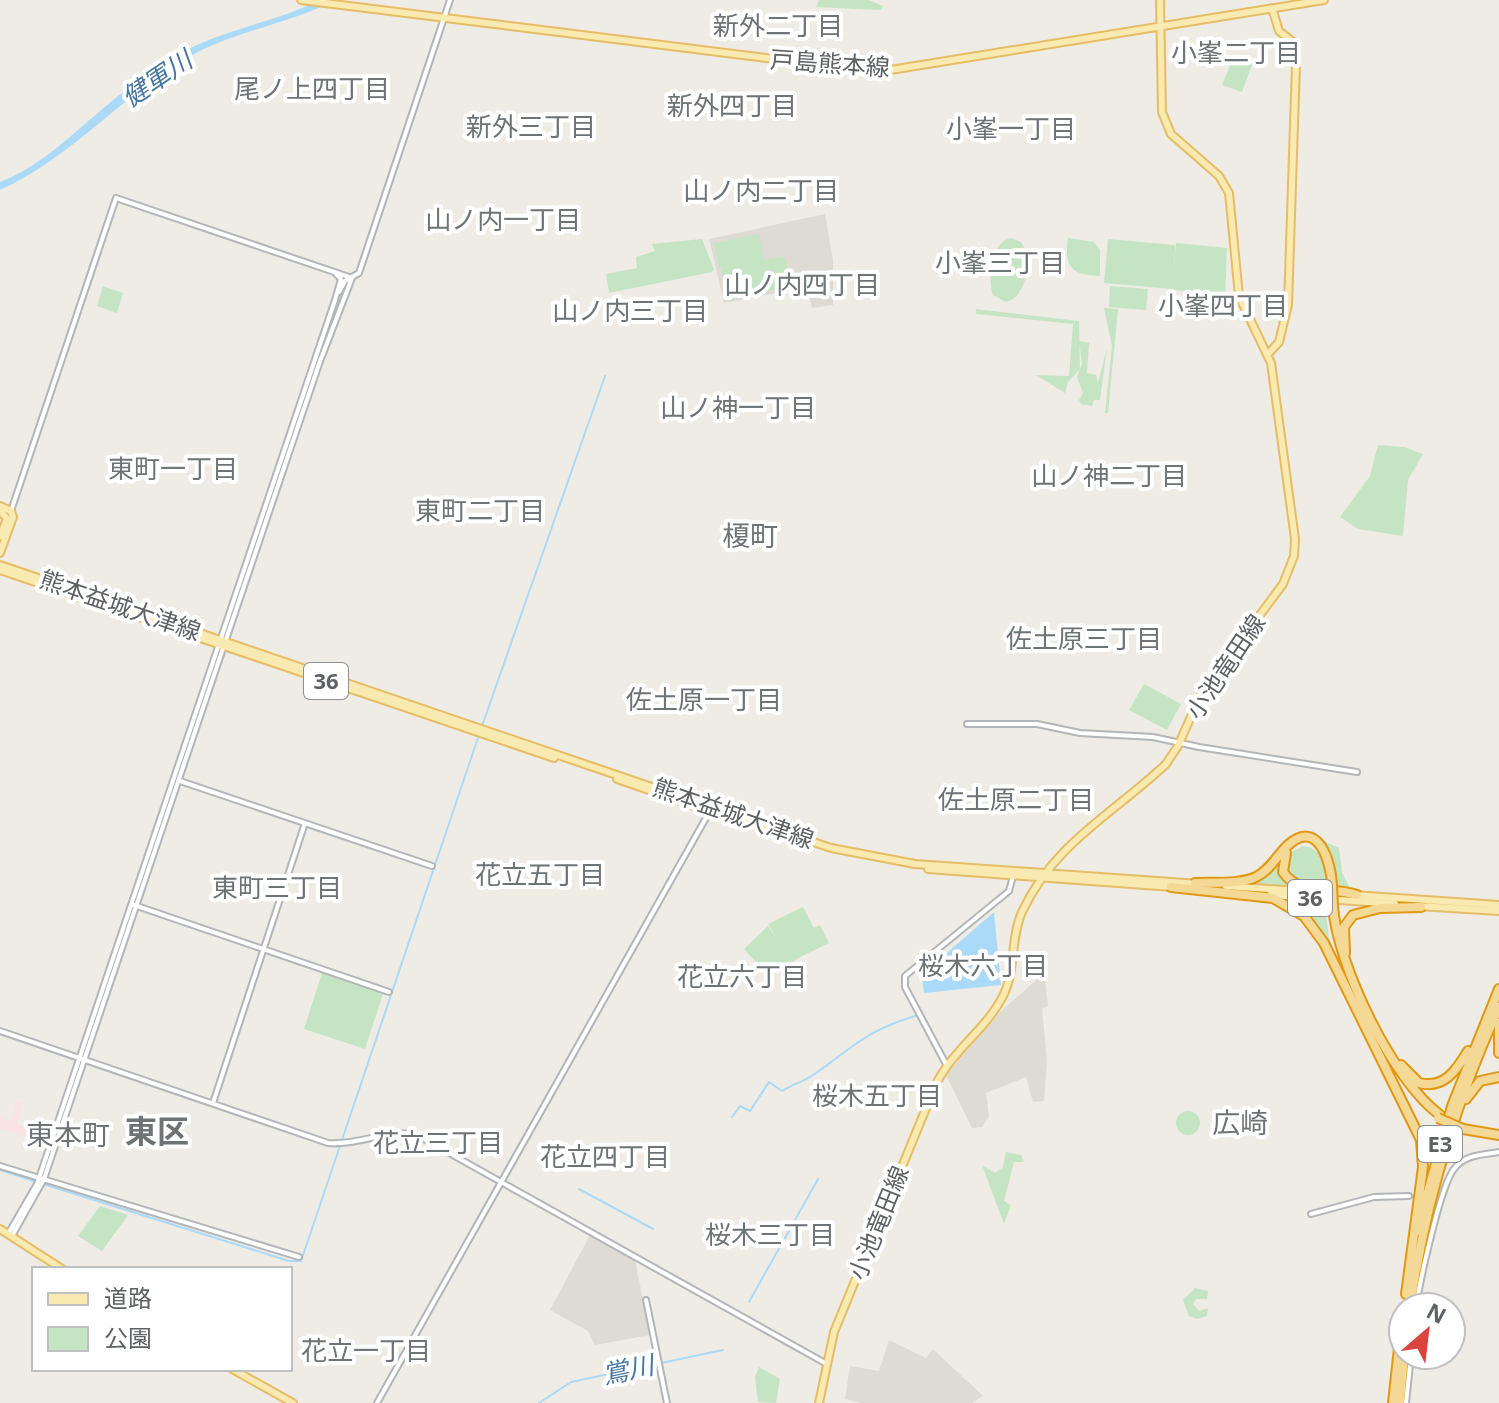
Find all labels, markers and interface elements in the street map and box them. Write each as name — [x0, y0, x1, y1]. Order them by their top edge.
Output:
district label: 新外二丁目 — [713, 7, 843, 43]
district label: 小峯二丁目 — [1171, 34, 1301, 70]
water label: 健軍川 — [114, 40, 201, 115]
street label: 戸島熊本線 — [769, 42, 891, 83]
district label: 尾ノ上四丁目 — [234, 70, 390, 106]
district label: 新外四丁目 — [667, 87, 797, 123]
district label: 新外三丁目 — [466, 108, 596, 144]
district label: 小峯一丁目 — [946, 110, 1076, 146]
district label: 山ノ内二丁目 — [683, 172, 839, 208]
district label: 山ノ内一丁目 — [425, 201, 581, 237]
district label: 小峯三丁目 — [935, 244, 1065, 280]
district label: 山ノ内四丁目 — [724, 266, 880, 302]
district label: 小峯四丁目 — [1158, 287, 1288, 323]
district label: 山ノ内三丁目 — [552, 292, 708, 328]
district label: 山ノ神一丁目 — [660, 389, 816, 425]
district label: 東町一丁目 — [108, 450, 238, 486]
district label: 山ノ神二丁目 — [1031, 457, 1187, 493]
district label: 東町二丁目 — [415, 492, 545, 528]
district label: 榎町 — [722, 516, 778, 554]
street label: 熊本益城大津線 — [36, 562, 205, 648]
street label: 小池竜田線 — [1178, 607, 1272, 725]
district label: 佐土原三丁目 — [1006, 620, 1162, 656]
road number: 36 — [304, 663, 348, 699]
district label: 佐土原一丁目 — [626, 681, 782, 717]
street label: 熊本益城大津線 — [649, 770, 818, 856]
district label: 佐土原二丁目 — [938, 781, 1094, 817]
district label: 花立五丁目 — [475, 856, 605, 892]
district label: 東町三丁目 — [212, 869, 342, 905]
road number: 36 — [1288, 880, 1332, 916]
district label: 桜木六丁目 — [918, 947, 1048, 983]
district label: 花立六丁目 — [677, 958, 807, 994]
district label: 桜木五丁目 — [812, 1077, 942, 1113]
district label: 広崎 — [1212, 1103, 1268, 1141]
district label: 東区 — [125, 1109, 189, 1152]
district label: 東本町 — [26, 1115, 110, 1153]
district label: 花立三丁目 — [373, 1124, 503, 1160]
road number: E3 — [1418, 1126, 1462, 1162]
district label: 花立四丁目 — [540, 1138, 670, 1174]
street label: 小池竜田線 — [840, 1161, 915, 1284]
district label: 桜木三丁目 — [705, 1216, 835, 1252]
legend — [32, 1267, 292, 1371]
text: 道路 — [104, 1281, 152, 1314]
north arrow — [1387, 1291, 1467, 1371]
text: N — [1422, 1295, 1452, 1330]
text: 公園 — [104, 1321, 152, 1354]
district label: 花立一丁目 — [301, 1332, 431, 1368]
water label: 鴬川 — [599, 1345, 660, 1392]

